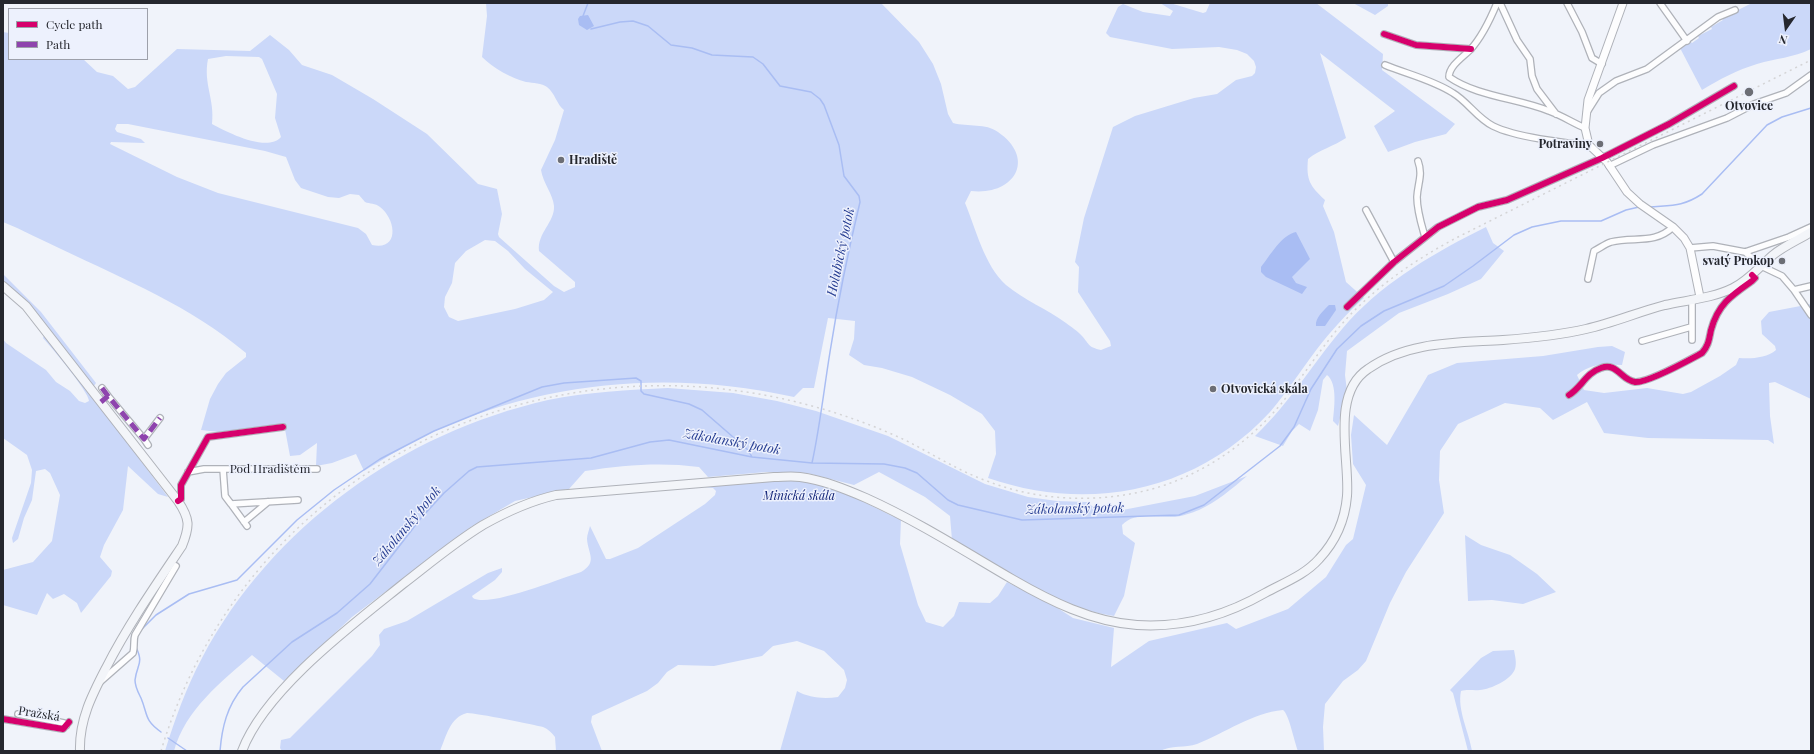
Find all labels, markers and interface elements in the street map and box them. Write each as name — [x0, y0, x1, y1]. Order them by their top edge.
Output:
legend — [8, 8, 148, 60]
north arrow — [1766, 8, 1806, 48]
text: Cycle path — [46, 16, 103, 32]
text: N — [1777, 32, 1789, 48]
text: Path — [46, 36, 70, 52]
marker: Otvovice — [1743, 86, 1755, 98]
place label: Otvovice — [1725, 99, 1773, 113]
place label: Potraviny — [1538, 137, 1592, 151]
marker: Potraviny — [1595, 139, 1605, 149]
place label: Hradiště — [569, 153, 617, 167]
marker: Hradiště — [556, 155, 566, 165]
water label: Holubický potok — [824, 206, 858, 298]
place label: svatý Prokop — [1703, 254, 1774, 268]
marker: svatý Prokop — [1777, 256, 1787, 266]
place label: Otvovická skála — [1221, 382, 1308, 396]
marker: Otvovická skála — [1208, 384, 1218, 394]
water label: Zákolanský potok — [682, 426, 782, 458]
street label: Pod Hradištěm — [230, 462, 310, 476]
water label: Zákolanský potok — [369, 483, 445, 569]
park label: Minická skála — [763, 489, 835, 503]
water label: Zákolanský potok — [1026, 500, 1124, 518]
street label: Pražská — [17, 704, 61, 724]

